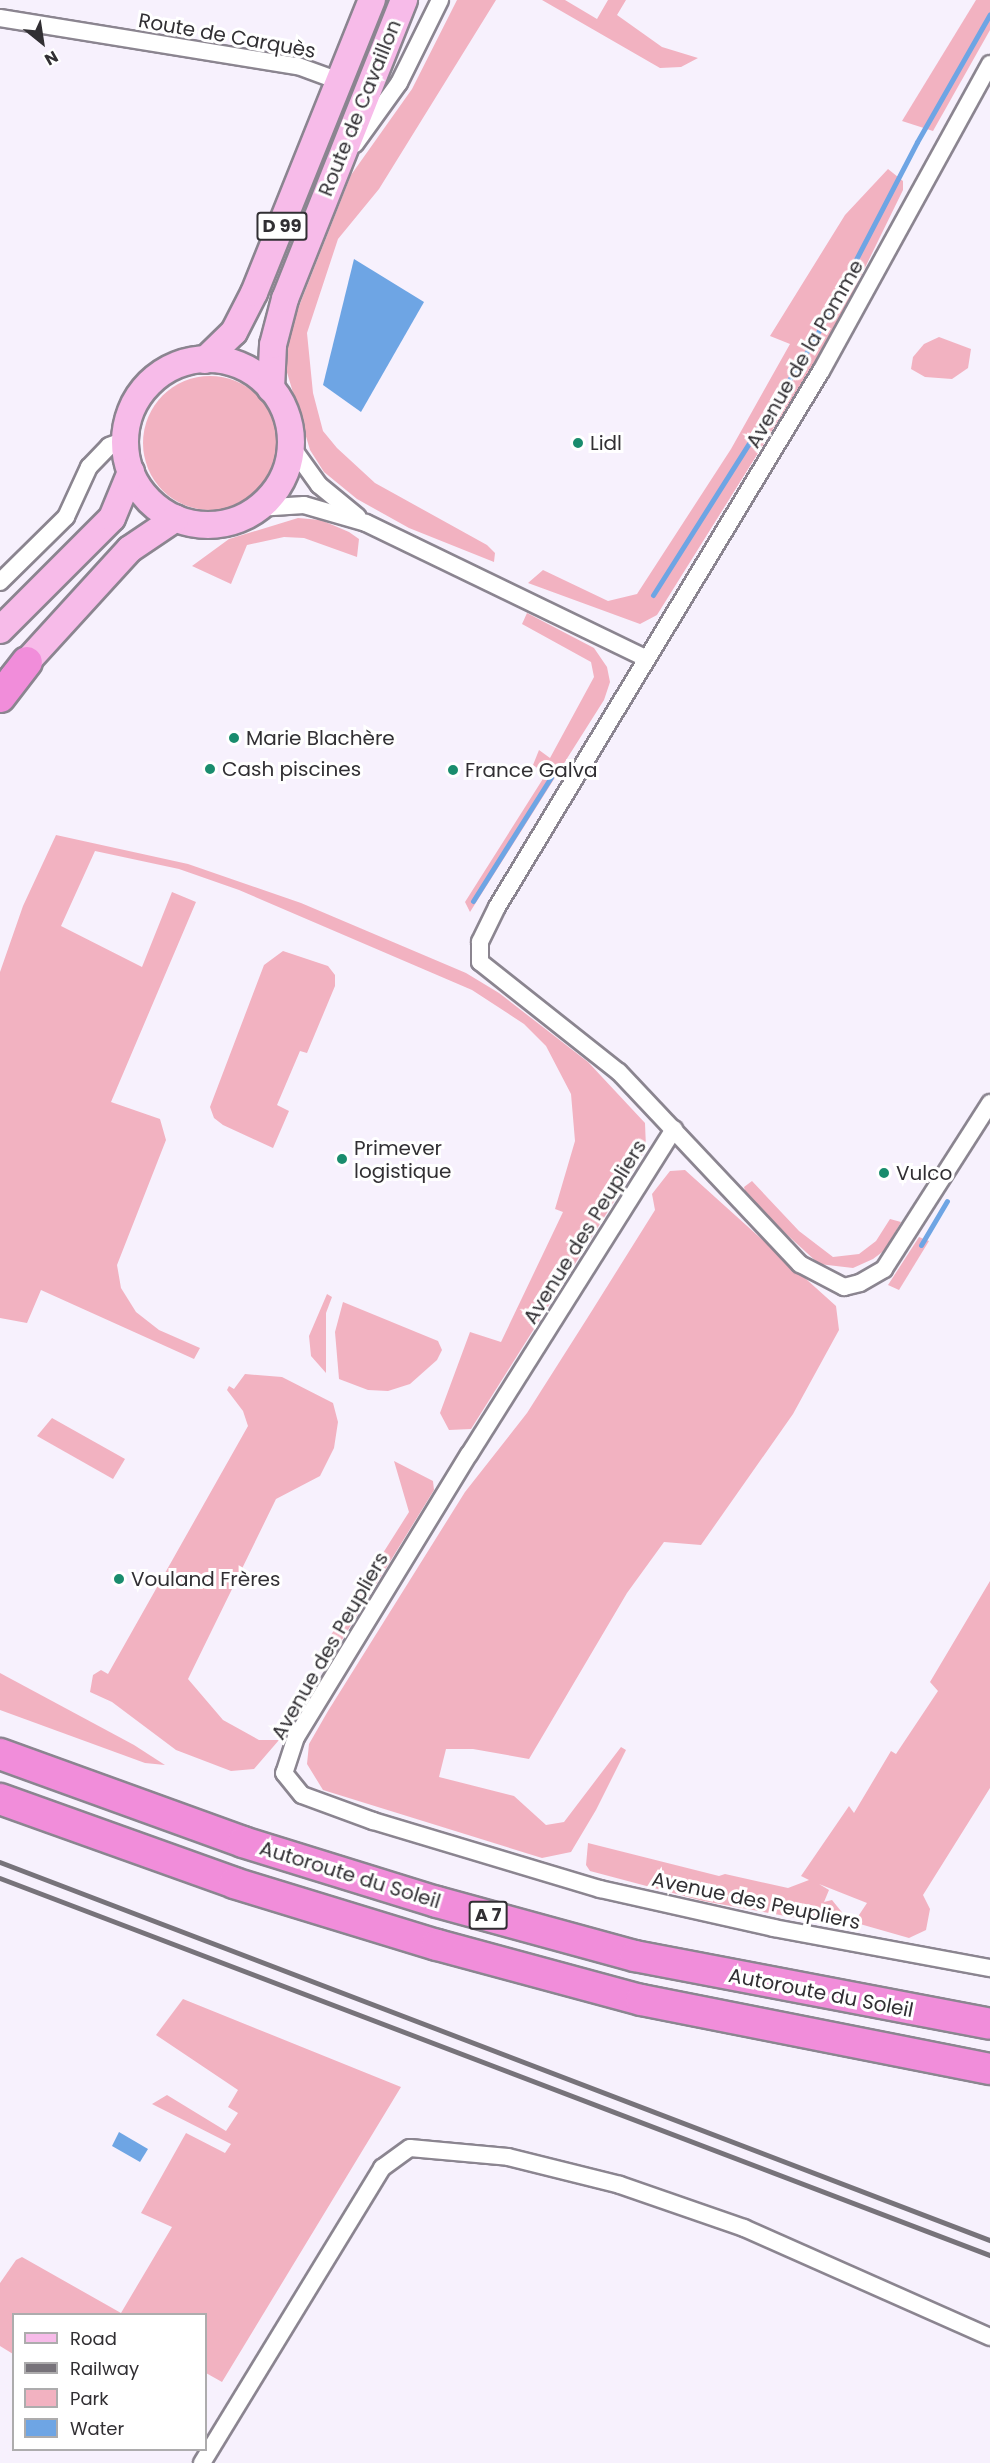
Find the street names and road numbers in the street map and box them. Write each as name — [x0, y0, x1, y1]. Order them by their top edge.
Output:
street label: Route de Carquès — [136, 9, 318, 63]
street label: Route de Cavaillon — [314, 16, 406, 200]
road number: D 99 — [255, 211, 309, 241]
street label: Avenue de la Pomme — [741, 256, 869, 452]
street label: Avenue des Peupliers — [518, 1136, 652, 1328]
street label: Avenue des Peupliers — [266, 1548, 394, 1744]
street label: Autoroute du Soleil — [257, 1836, 443, 1914]
street label: Avenue des Peupliers — [650, 1867, 862, 1935]
road number: A 7 — [468, 1900, 508, 1930]
street label: Autoroute du Soleil — [727, 1963, 915, 2023]

